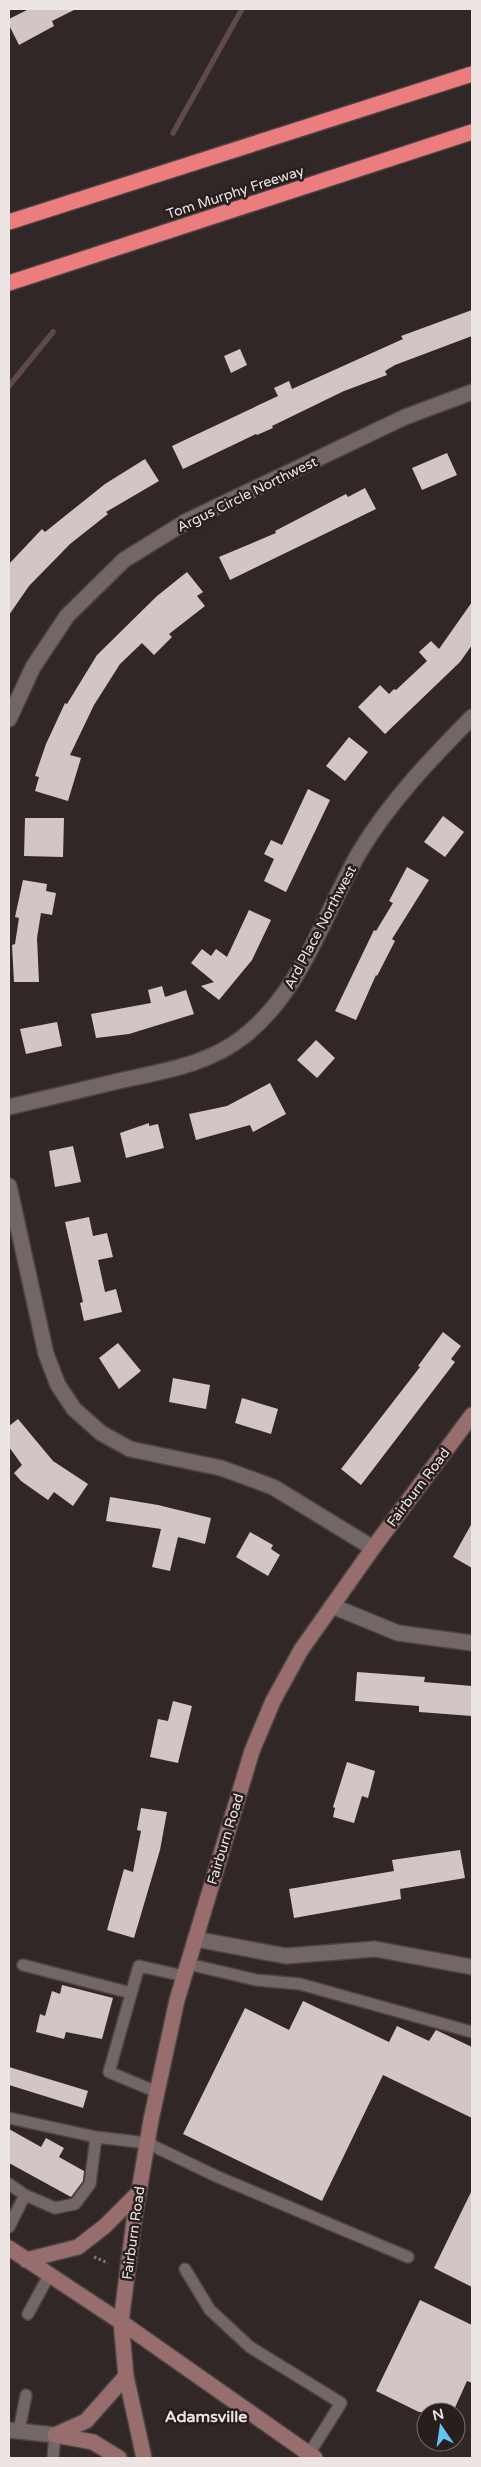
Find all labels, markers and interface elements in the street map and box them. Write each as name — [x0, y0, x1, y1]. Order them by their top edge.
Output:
street label: Tom Murphy Freeway — [164, 162, 307, 223]
street label: Argus Circle Northwest — [174, 453, 321, 536]
street label: Ard Place Northwest — [281, 862, 360, 992]
street label: Fairburn Road — [383, 1445, 454, 1530]
street label: Fairburn Road — [204, 1792, 247, 1887]
street label: Fairburn Road — [119, 2185, 148, 2281]
north arrow — [416, 2402, 466, 2452]
text: N — [431, 2405, 446, 2424]
district label: Adamsville — [165, 2407, 247, 2427]

